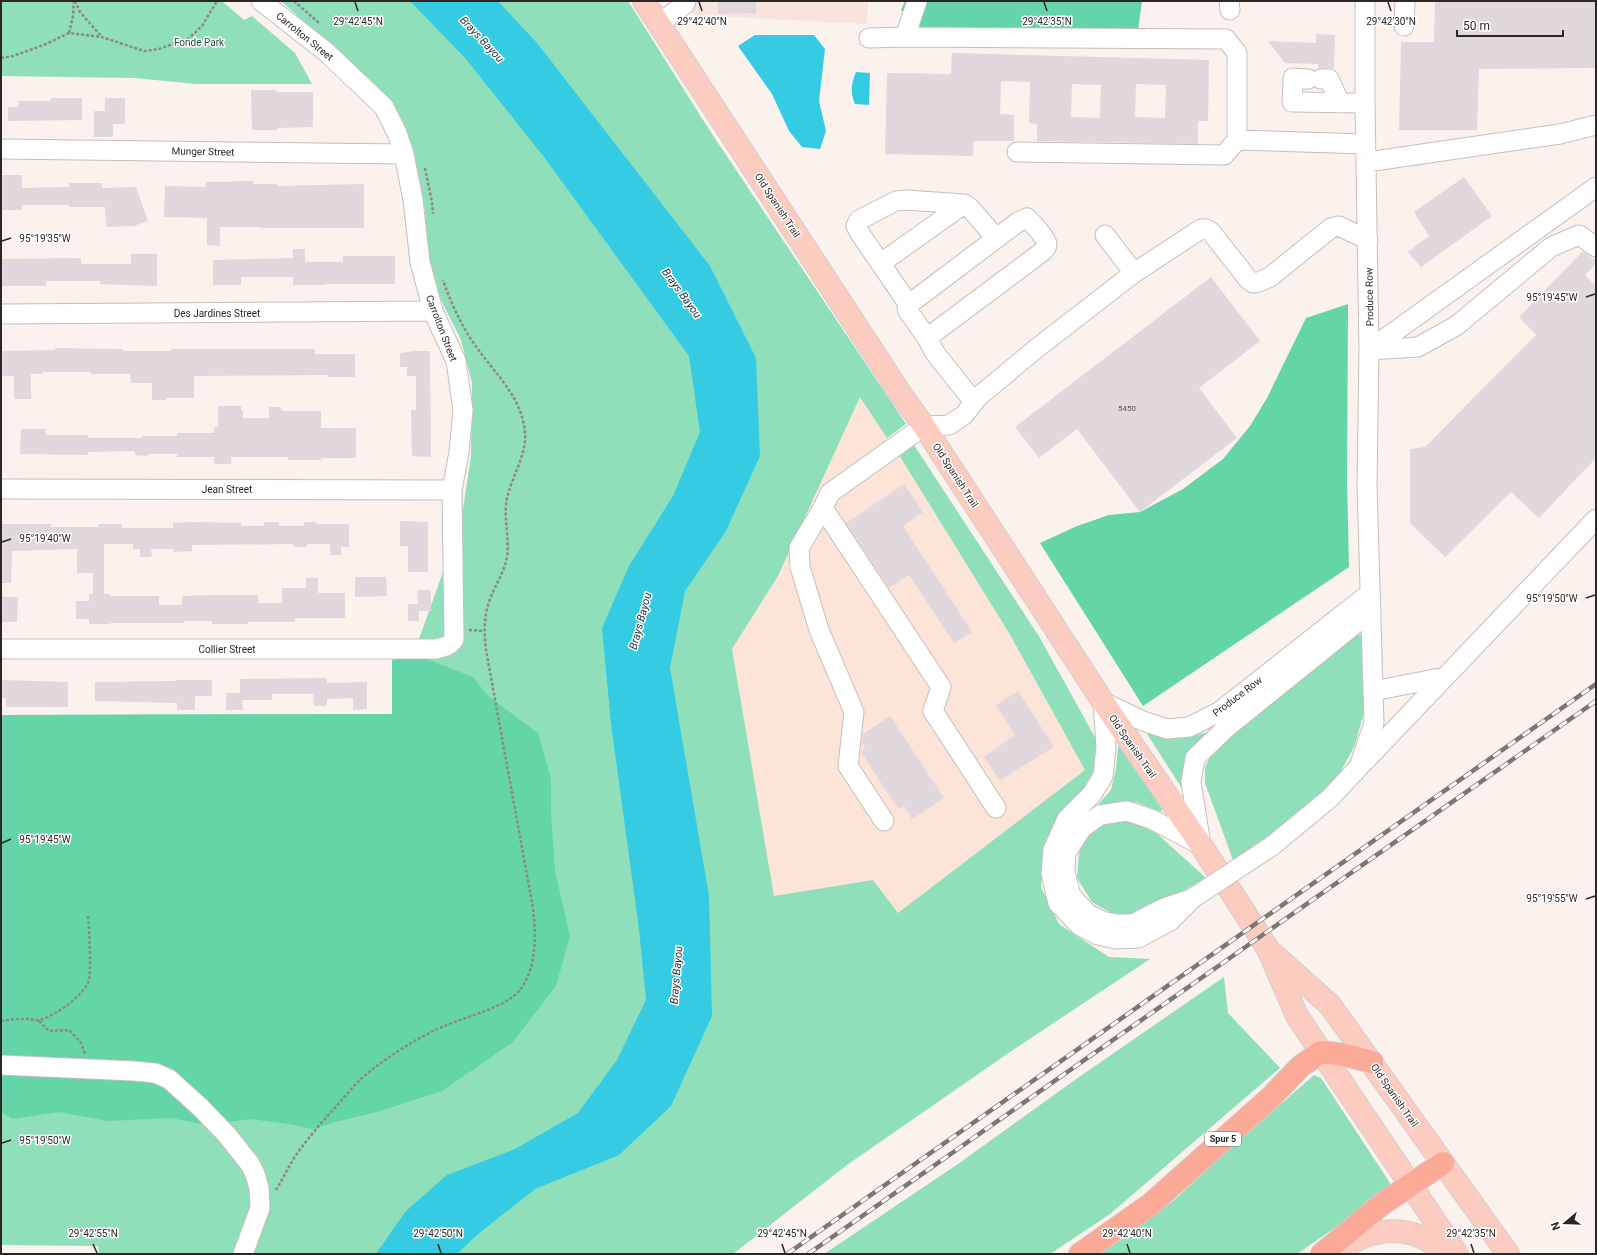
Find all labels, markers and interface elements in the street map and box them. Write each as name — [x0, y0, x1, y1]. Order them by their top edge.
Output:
street label: Carrolton Street — [274, 10, 335, 63]
scale bar — [1457, 12, 1563, 38]
water label: Brays Bayou — [457, 14, 506, 65]
text: 29°42'45"N — [333, 16, 383, 27]
text: 29°42'40"N — [677, 16, 727, 27]
text: 29°42'35"N — [1022, 16, 1072, 27]
text: 29°42'30"N — [1366, 16, 1416, 27]
text: 50 m — [1463, 19, 1490, 33]
park label: Fonde Park — [174, 37, 225, 48]
street label: Munger Street — [171, 145, 235, 158]
street label: Old Spanish Trail — [753, 171, 802, 239]
text: 95°19'35"W — [19, 233, 71, 244]
water label: Brays Bayou — [659, 266, 704, 321]
street label: Produce Row — [1363, 267, 1376, 327]
text: 95°19'45"W — [1526, 292, 1578, 303]
street label: Carrolton Street — [424, 294, 459, 363]
street label: Des Jardines Street — [174, 308, 260, 319]
house number: 5450 — [1118, 404, 1136, 413]
street label: Old Spanish Trail — [931, 441, 980, 509]
street label: Jean Street — [202, 484, 252, 495]
text: 95°19'40"W — [19, 533, 71, 544]
water label: Brays Bayou — [627, 591, 654, 651]
text: 95°19'50"W — [1526, 593, 1578, 604]
street label: Collier Street — [198, 644, 256, 655]
street label: Produce Row — [1210, 674, 1264, 719]
street label: Old Spanish Trail — [1107, 713, 1158, 780]
text: 95°19'45"W — [19, 834, 71, 845]
text: 95°19'55"W — [1526, 893, 1578, 904]
water label: Brays Bayou — [667, 945, 686, 1005]
street label: Old Spanish Trail — [1369, 1062, 1420, 1129]
road number: Spur 5 — [1205, 1132, 1241, 1146]
text: 95°19'50"W — [19, 1135, 71, 1146]
north arrow — [1545, 1203, 1585, 1243]
text: N — [1549, 1220, 1563, 1232]
text: 29°42'55"N — [68, 1228, 118, 1239]
text: 29°42'50"N — [413, 1228, 463, 1239]
text: 29°42'45"N — [757, 1228, 807, 1239]
text: 29°42'40"N — [1102, 1228, 1152, 1239]
text: 29°42'35"N — [1446, 1228, 1496, 1239]

